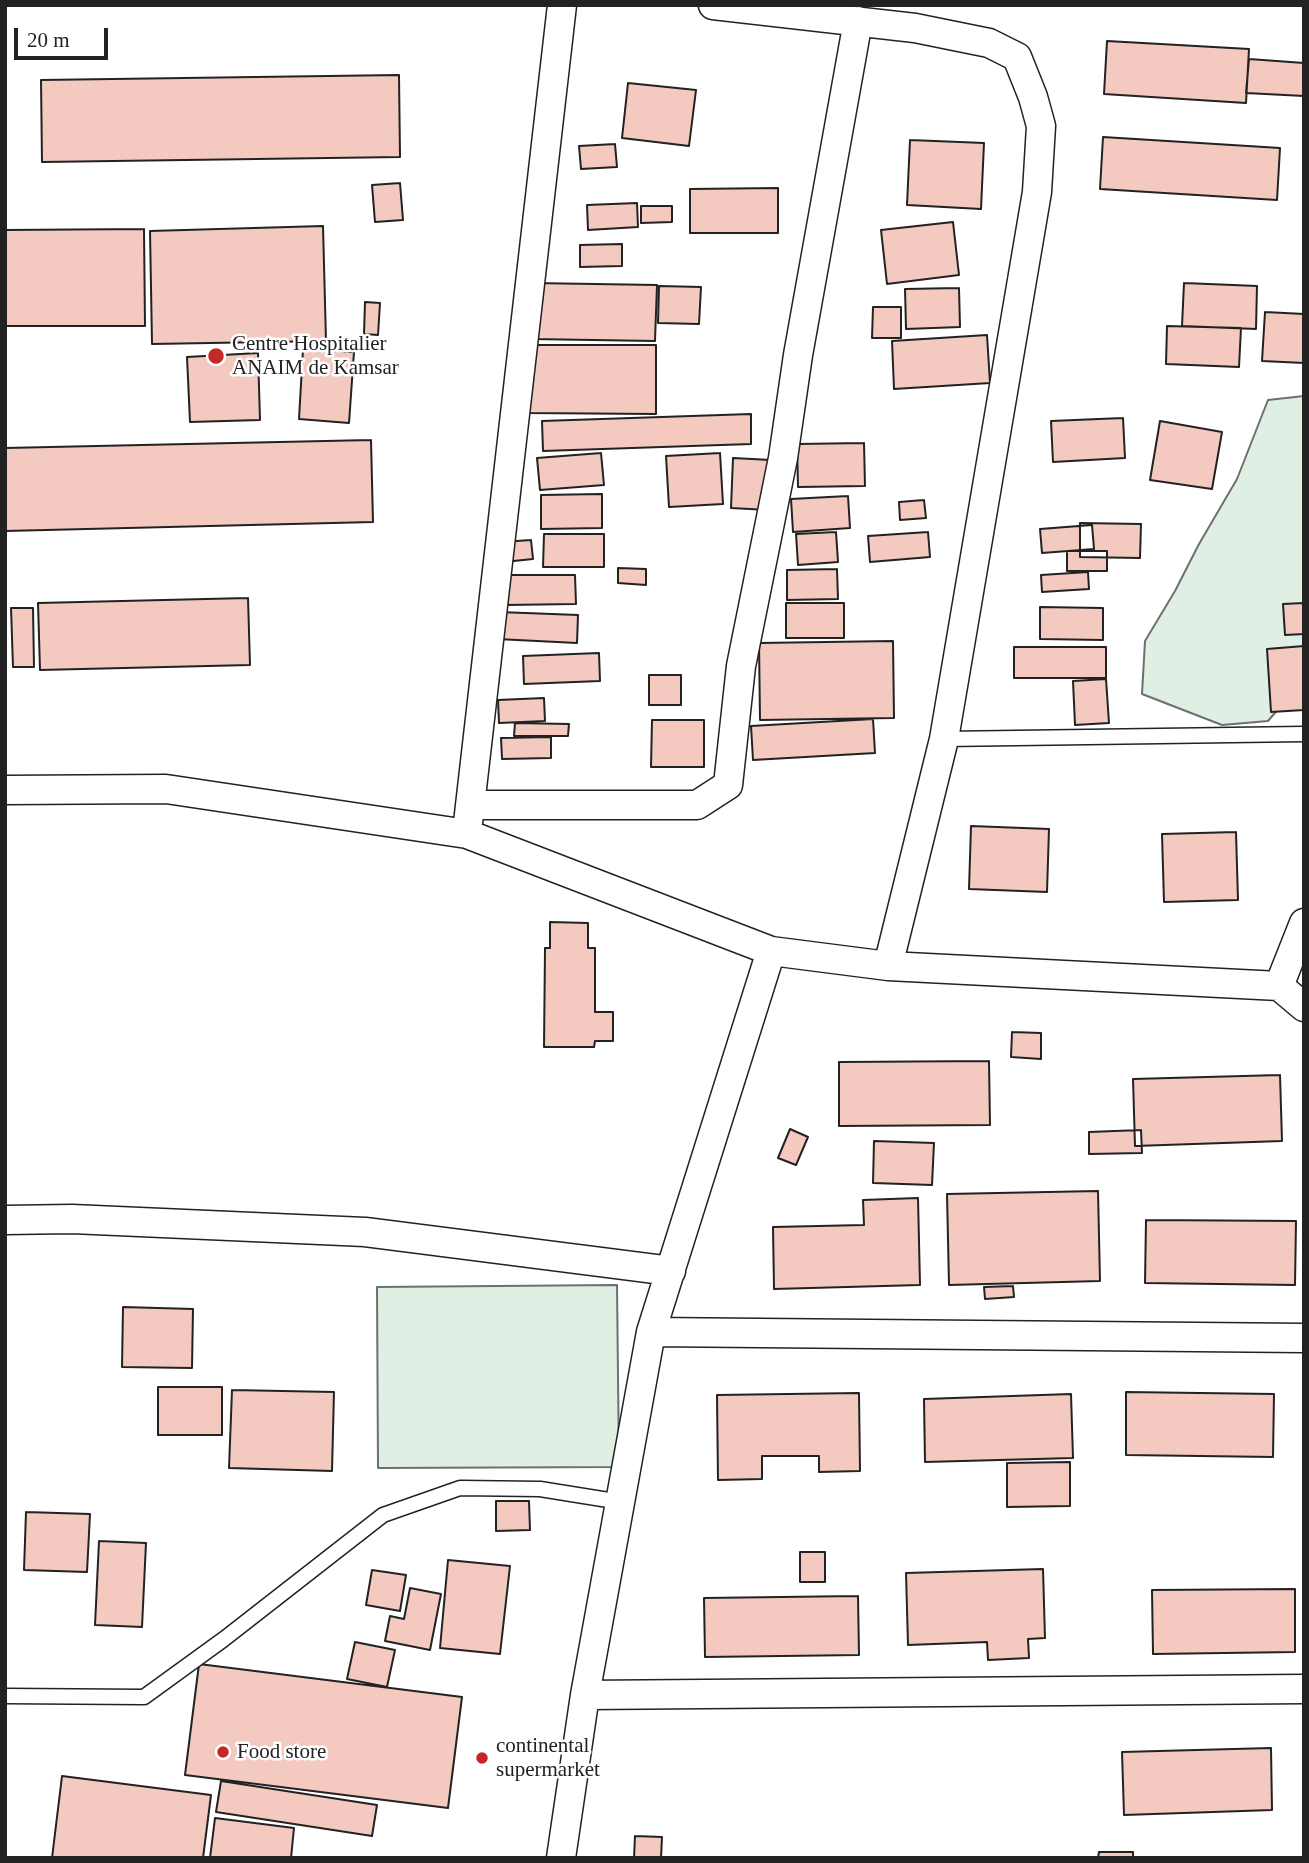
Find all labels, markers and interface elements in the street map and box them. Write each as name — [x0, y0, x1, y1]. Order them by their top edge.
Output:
scale bar — [18, 14, 112, 58]
text: 20 m — [27, 28, 70, 52]
place label: Centre Hospitalier ANAIM de Kamsar — [232, 331, 399, 381]
marker: Centre Hospitalier ANAIM de Kamsar — [206, 346, 226, 366]
place label: continental supermarket — [496, 1733, 600, 1783]
place label: Food store — [237, 1739, 326, 1765]
marker: Food store — [215, 1744, 231, 1760]
marker: continental supermarket — [474, 1750, 490, 1766]

